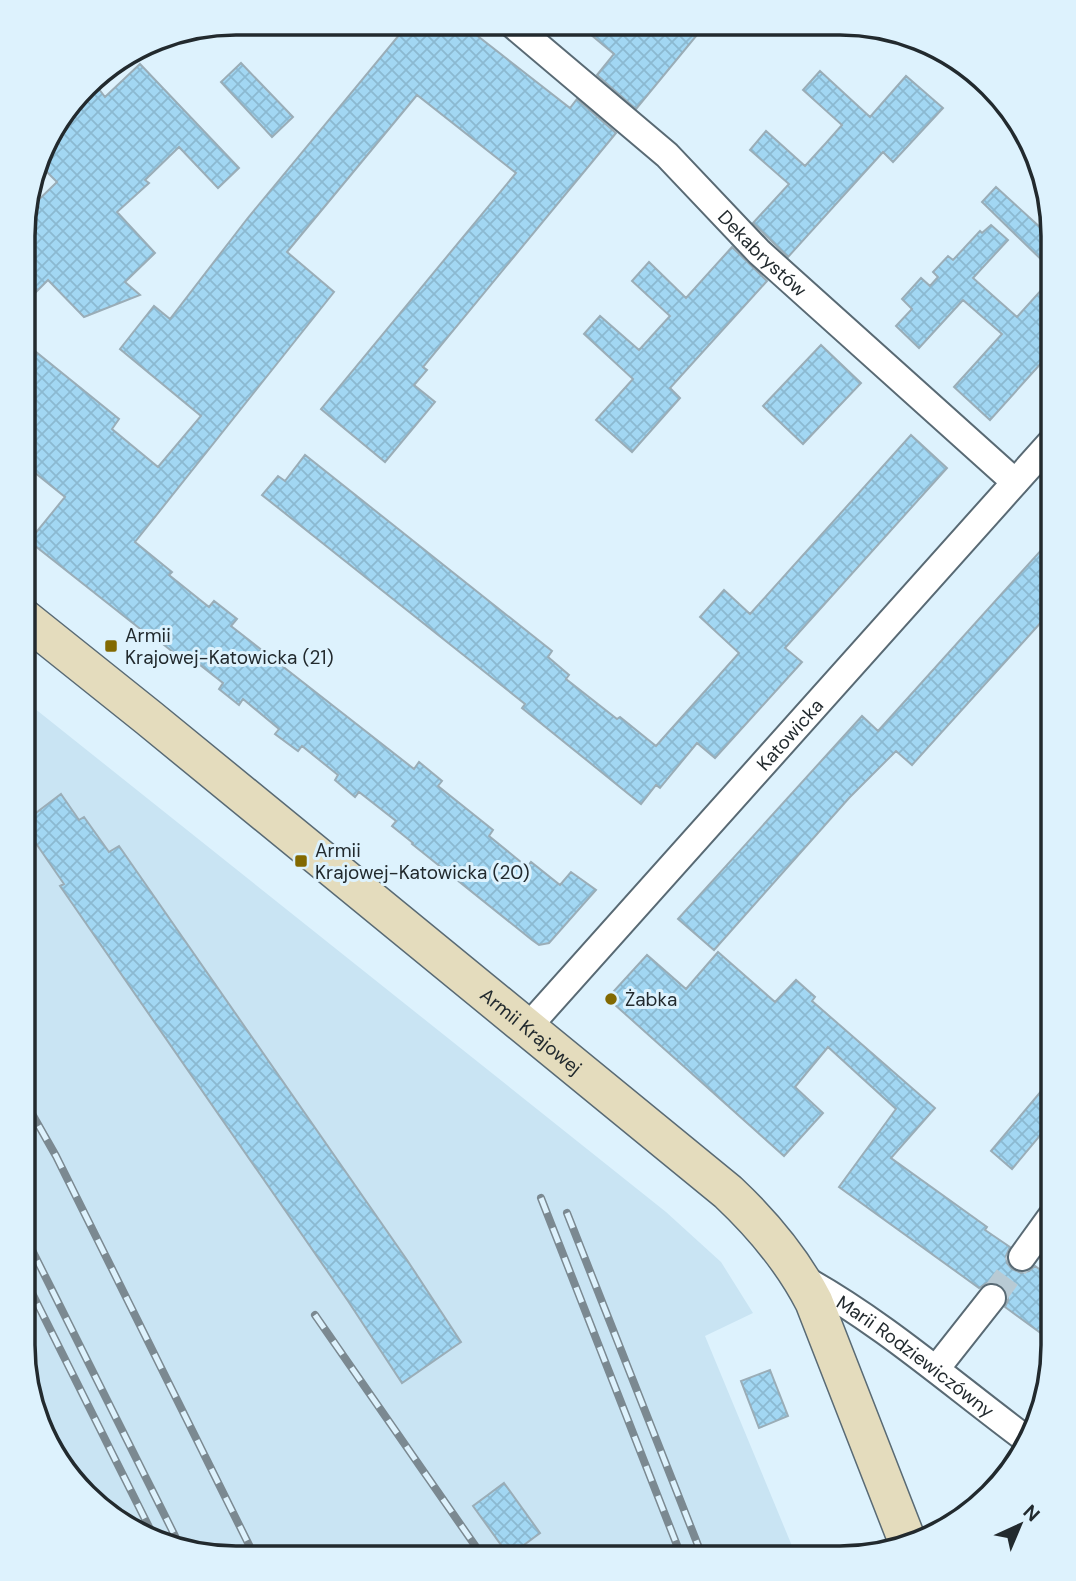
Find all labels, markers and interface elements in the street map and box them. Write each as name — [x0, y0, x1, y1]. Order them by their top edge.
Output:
street label: Dekabrystów — [713, 204, 813, 302]
place label: Armii Krajowej-Katowicka (21) — [125, 623, 334, 670]
marker: Armii Krajowej-Katowicka (21) — [103, 638, 119, 654]
street label: Katowicka — [751, 693, 829, 776]
place label: Armii Krajowej-Katowicka (20) — [315, 838, 530, 885]
marker: Armii Krajowej-Katowicka (20) — [293, 853, 309, 869]
street label: Armii Krajowej — [475, 982, 587, 1080]
place label: Żabka — [625, 987, 677, 1012]
marker: Żabka — [603, 991, 619, 1007]
street label: Marii Rodziewiczówny — [832, 1289, 1000, 1423]
north arrow — [985, 1490, 1055, 1560]
text: N — [1018, 1499, 1045, 1527]

